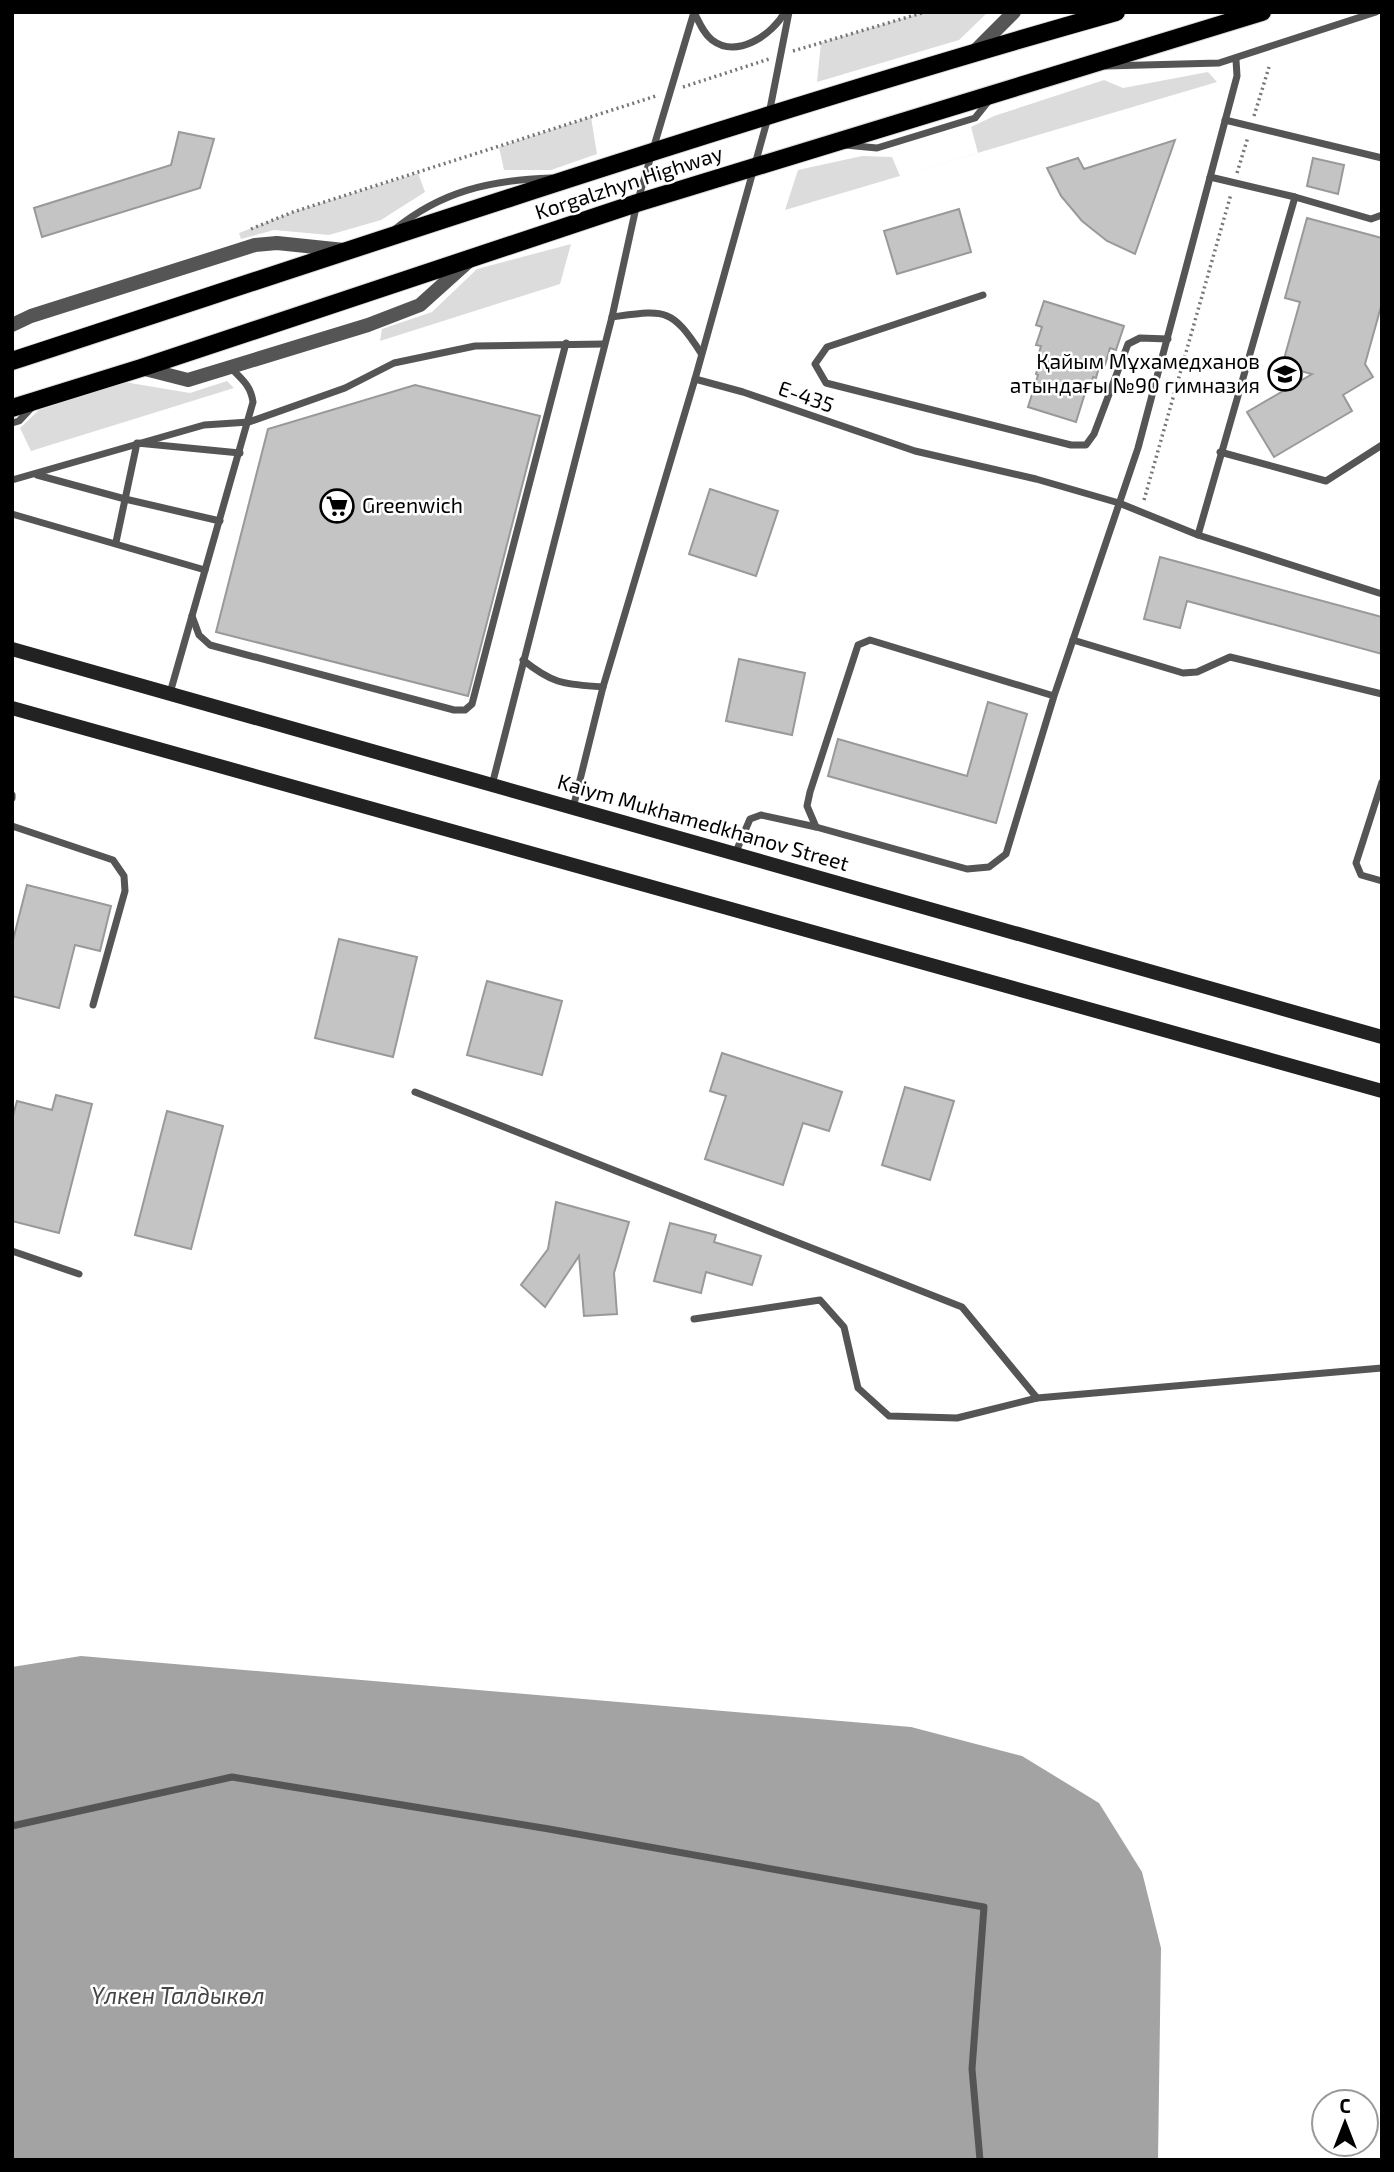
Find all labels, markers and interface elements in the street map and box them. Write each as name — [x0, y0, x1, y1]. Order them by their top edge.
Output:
street label: Korgalzhyn Highway — [532, 139, 725, 224]
place label: Қайым Мұхамедханов атындағы №90 гимназия — [1010, 348, 1260, 397]
school or university icon: Қайым Мұхамедханов атындағы №90 гимназия — [1266, 355, 1304, 393]
street label: Е-435 — [775, 374, 837, 417]
supermarket icon: Greenwich — [318, 487, 356, 525]
place label: Greenwich — [362, 492, 463, 517]
street label: Kaiym Mukhamedkhanov Street — [555, 768, 852, 875]
water label: Үлкен Талдыкөл — [91, 1981, 265, 2009]
north arrow — [1310, 2088, 1380, 2158]
text: С — [1339, 2094, 1351, 2117]

